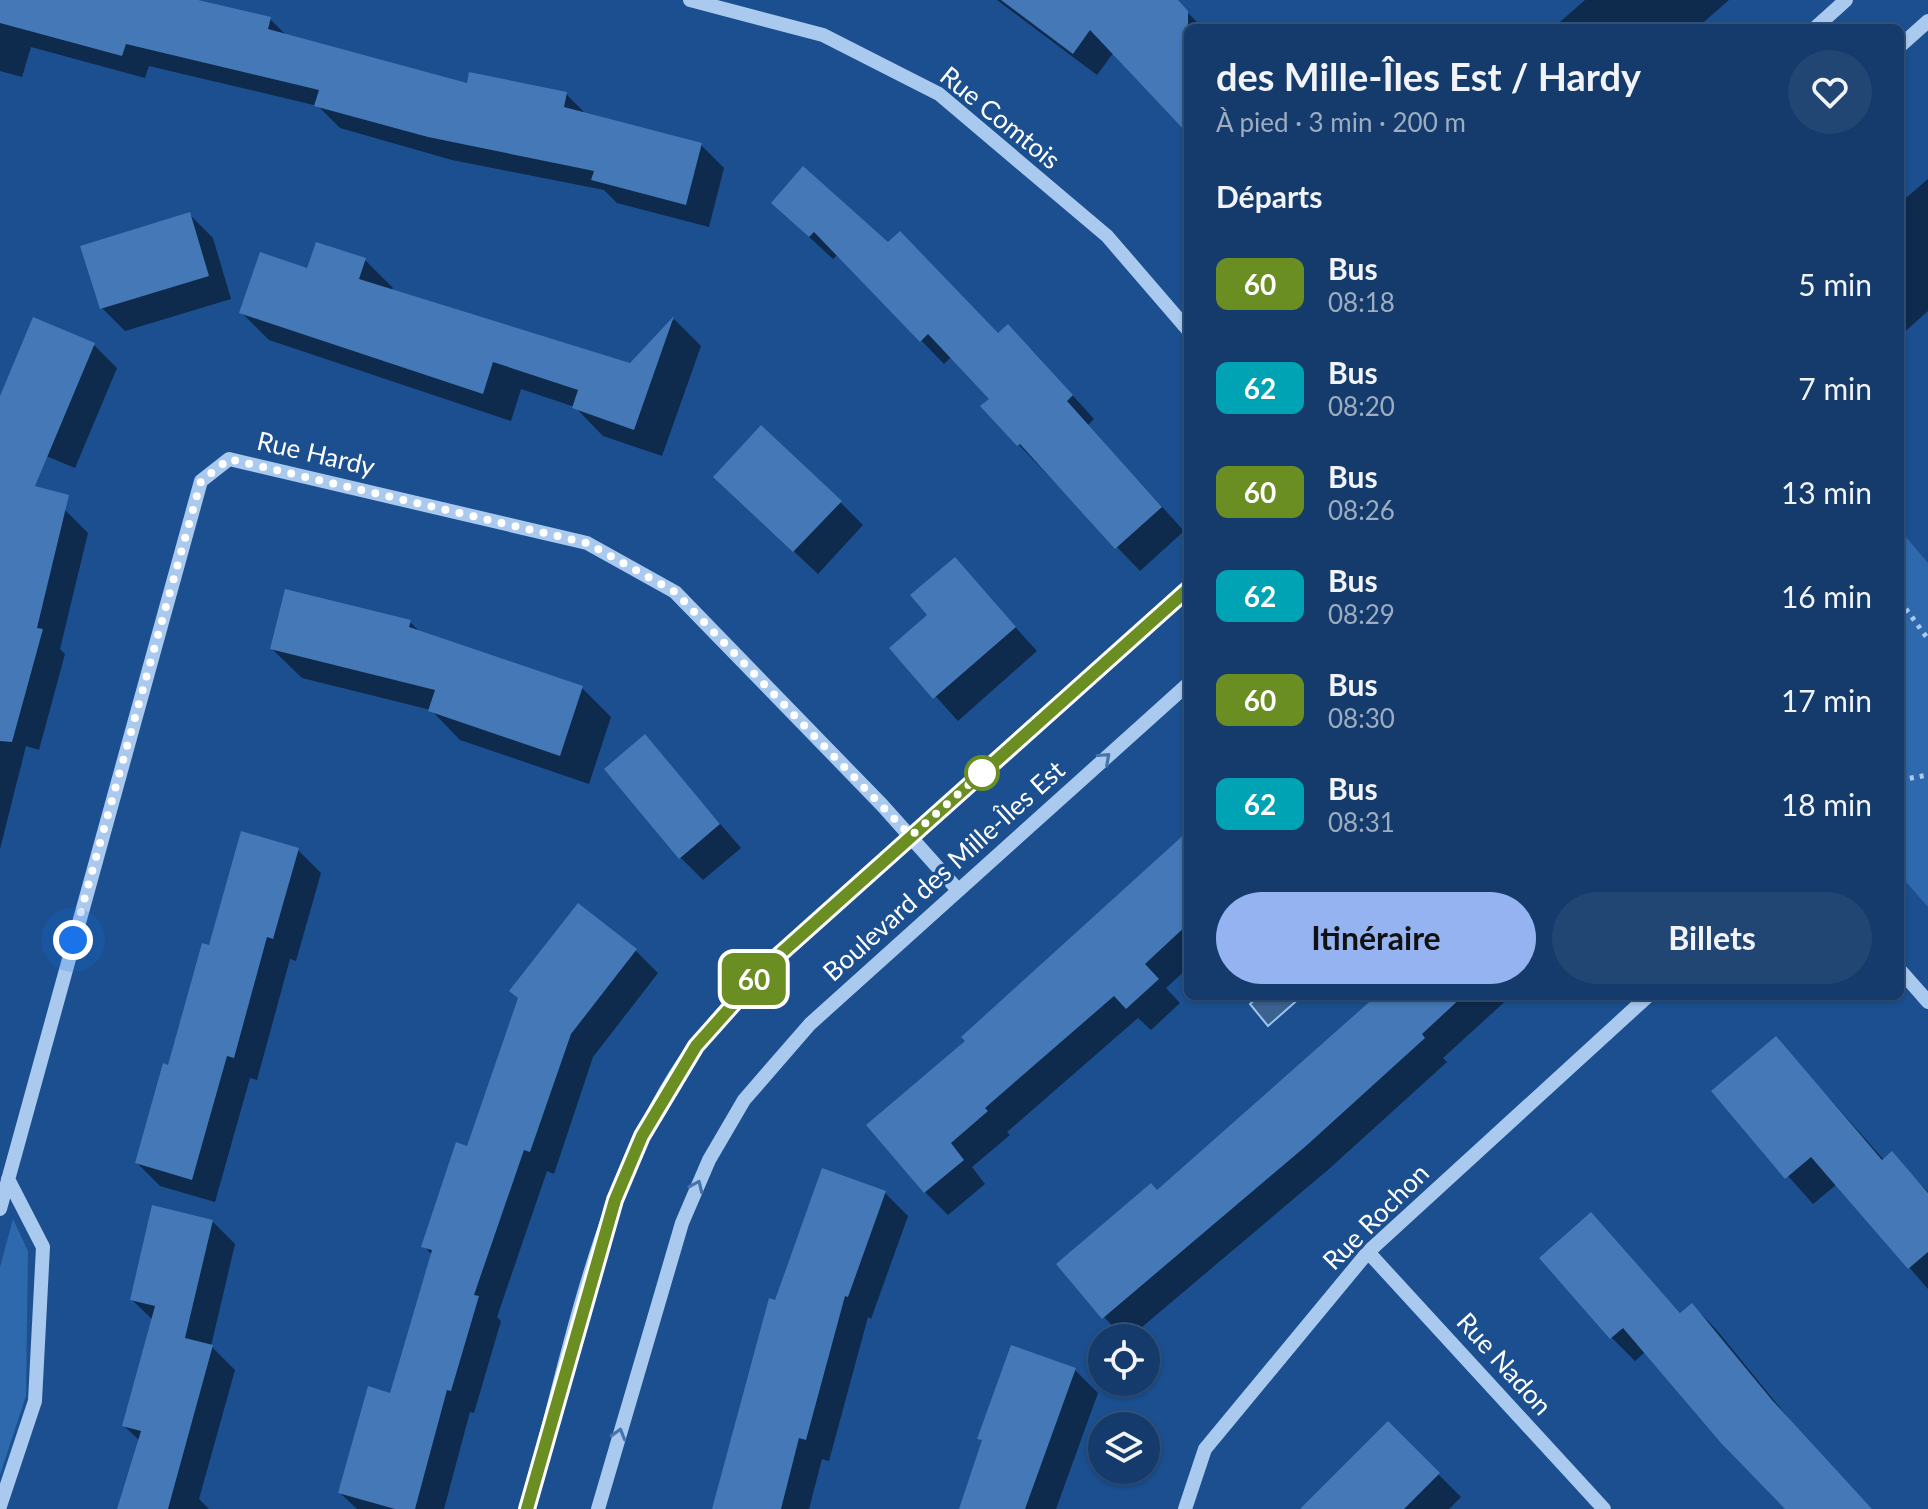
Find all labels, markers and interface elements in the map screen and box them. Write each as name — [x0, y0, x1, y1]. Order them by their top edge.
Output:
button: heart — [1788, 50, 1872, 134]
text: des Mille-Îles Est / Hardy — [1216, 53, 1641, 99]
street label: Rue Comtois — [934, 59, 1067, 175]
text: À pied · 3 min · 200 m — [1216, 106, 1466, 138]
text: Départs — [1216, 178, 1322, 214]
text: Bus — [1328, 250, 1378, 286]
text: 5 min — [1798, 266, 1872, 302]
text: 60 — [1244, 267, 1276, 301]
text: 08:18 — [1328, 286, 1395, 318]
text: Bus — [1328, 354, 1378, 390]
text: 7 min — [1798, 370, 1872, 406]
text: 62 — [1244, 371, 1276, 405]
text: 08:20 — [1328, 390, 1395, 422]
street label: Rue Hardy — [254, 424, 379, 482]
text: Bus — [1328, 458, 1378, 494]
text: 13 min — [1781, 474, 1872, 510]
text: 60 — [1244, 475, 1276, 509]
text: 08:26 — [1328, 494, 1395, 526]
text: Bus — [1328, 562, 1378, 598]
text: 16 min — [1781, 578, 1872, 614]
text: 62 — [1244, 579, 1276, 613]
text: 08:29 — [1328, 598, 1395, 630]
text: Bus — [1328, 666, 1378, 702]
text: 17 min — [1781, 682, 1872, 718]
text: 60 — [1244, 683, 1276, 717]
text: 08:30 — [1328, 702, 1395, 734]
street label: Boulevard des Mille-Îles Est — [816, 753, 1071, 987]
one-way arrow — [1095, 753, 1110, 768]
unlabelled marker — [965, 756, 999, 790]
text: Bus — [1328, 770, 1378, 806]
text: 18 min — [1781, 786, 1872, 822]
text: 62 — [1244, 787, 1276, 821]
text: 08:31 — [1328, 806, 1395, 838]
button: Itinéraire — [1216, 892, 1536, 984]
button: Billets — [1552, 892, 1872, 984]
your location — [53, 920, 93, 960]
line badge: 60 — [718, 953, 790, 1005]
text: 60 — [738, 962, 770, 996]
street label: Rue Rochon — [1316, 1157, 1435, 1276]
one-way arrow — [687, 1180, 703, 1194]
street label: Rue Nadon — [1450, 1305, 1559, 1421]
map controls — [1088, 1324, 1160, 1484]
button: locate — [1088, 1324, 1160, 1396]
button: layers — [1088, 1412, 1160, 1484]
one-way arrow — [610, 1427, 626, 1441]

